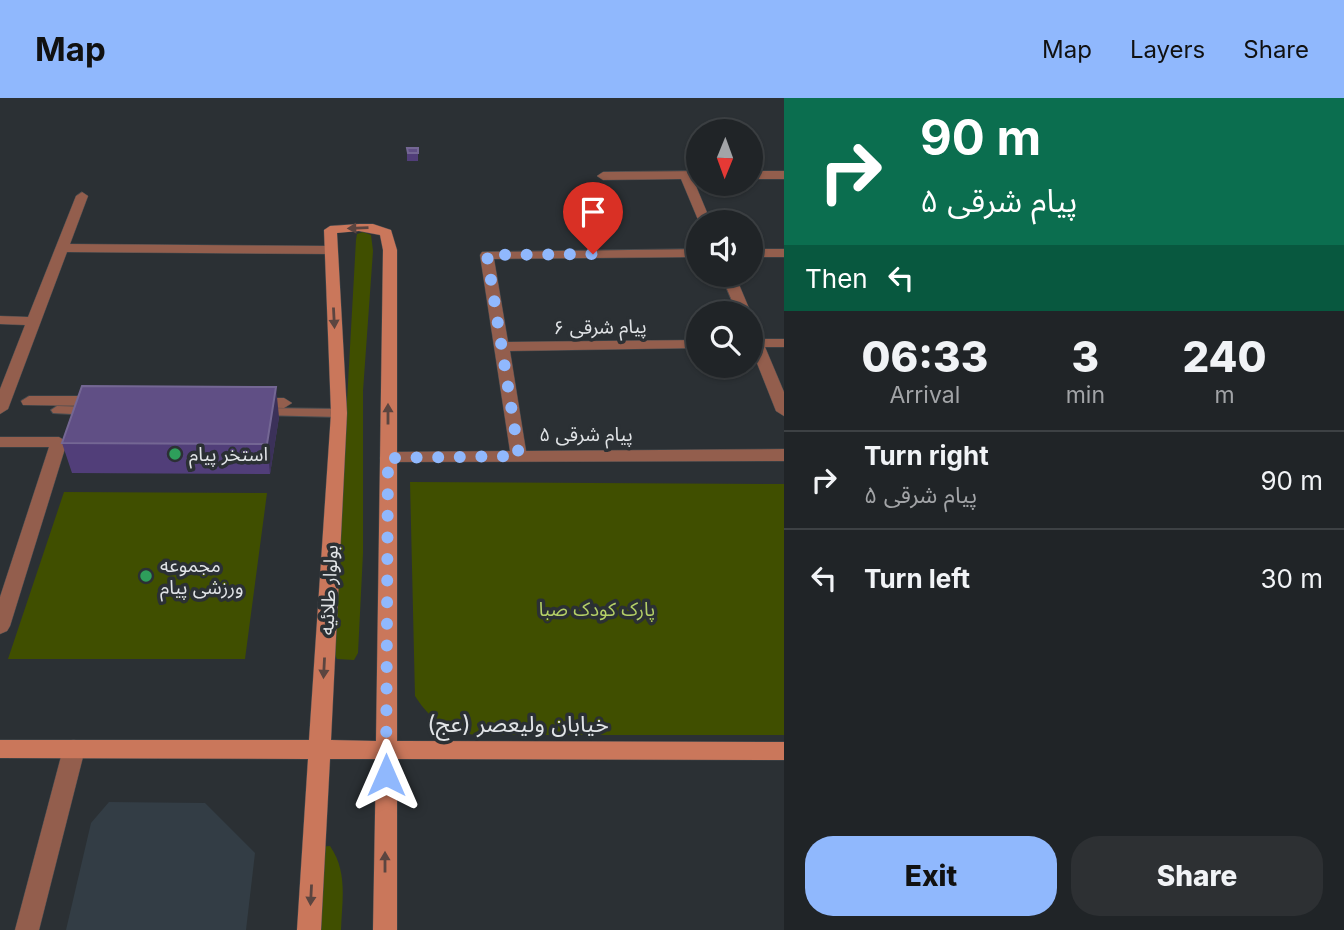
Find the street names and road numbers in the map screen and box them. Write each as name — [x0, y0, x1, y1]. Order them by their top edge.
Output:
street label: پیام شرقی ۶ — [553, 315, 647, 342]
street label: پیام شرقی ۵ — [539, 423, 633, 449]
street label: بولوار طلائیه — [315, 544, 343, 636]
street label: خیابان ولیعصر (عج) — [427, 710, 609, 741]

